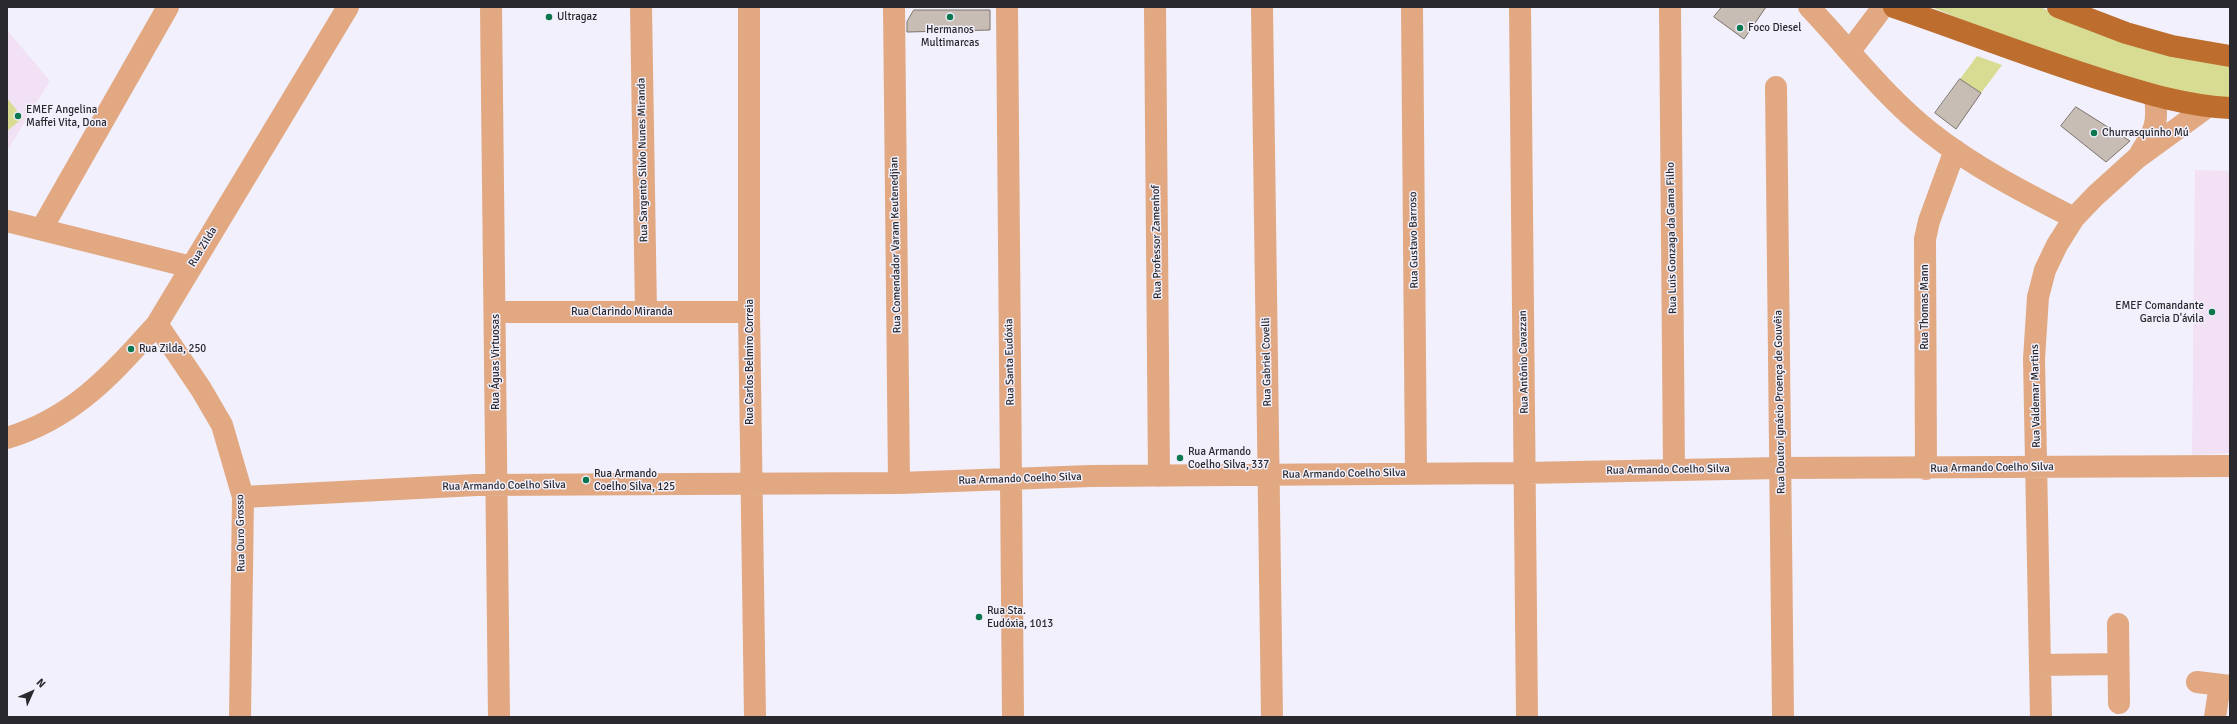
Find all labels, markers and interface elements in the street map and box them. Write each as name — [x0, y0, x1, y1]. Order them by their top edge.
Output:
place label: Ultragaz — [557, 10, 597, 24]
marker: Ultragaz — [544, 12, 554, 22]
marker: Hermanos Multimarcas — [945, 12, 955, 22]
place label: Foco Diesel — [1748, 21, 1802, 35]
place label: Hermanos Multimarcas — [921, 23, 979, 49]
marker: Foco Diesel — [1735, 23, 1745, 33]
street label: Rua Sargento Silvio Nunes Miranda — [635, 78, 651, 242]
place label: EMEF Angelina Maffei Vita, Dona — [26, 103, 107, 129]
marker: EMEF Angelina Maffei Vita, Dona — [13, 111, 23, 121]
place label: Churrasquinho Mú — [2102, 126, 2189, 140]
marker: Churrasquinho Mú — [2089, 128, 2099, 138]
street label: Rua Comendador Varam Keutenedjian — [888, 157, 904, 333]
street label: Rua Luis Gonzaga da Gama Filho — [1664, 162, 1680, 314]
street label: Rua Professor Zamenhof — [1149, 185, 1165, 299]
street label: Rua Gustavo Barroso — [1407, 191, 1421, 289]
street label: Rua Zilda — [186, 225, 220, 269]
street label: Rua Thomas Mann — [1918, 264, 1932, 350]
street label: Rua Carlos Belmiro Correia — [743, 299, 757, 425]
place label: EMEF Comandante Garcia D'ávila — [2115, 299, 2204, 325]
street label: Rua Clarindo Miranda — [571, 305, 673, 319]
marker: EMEF Comandante Garcia D'ávila — [2207, 307, 2217, 317]
street label: Rua Antônio Cavazzan — [1516, 310, 1532, 414]
street label: Rua Doutor Ignácio Proença de Gouvêia — [1772, 310, 1788, 494]
street label: Rua Águas Virtuosas — [489, 314, 503, 410]
street label: Rua Gabriel Covelli — [1260, 317, 1274, 407]
street label: Rua Santa Eudóxia — [1003, 318, 1017, 406]
place label: Rua Zilda, 250 — [139, 342, 206, 356]
marker: Rua Zilda, 250 — [126, 344, 136, 354]
street label: Rua Valdemar Martins — [2028, 344, 2044, 448]
place label: Rua Armando Coelho Silva, 337 — [1188, 445, 1269, 471]
marker: Rua Armando Coelho Silva, 337 — [1175, 453, 1185, 463]
street label: Rua Armando Coelho Silva — [1930, 460, 2054, 476]
street label: Rua Armando Coelho Silva — [1606, 462, 1730, 478]
street label: Rua Armando Coelho Silva — [1282, 466, 1406, 482]
place label: Rua Armando Coelho Silva, 125 — [594, 467, 675, 493]
street label: Rua Armando Coelho Silva — [958, 470, 1082, 488]
marker: Rua Armando Coelho Silva, 125 — [581, 475, 591, 485]
street label: Rua Armando Coelho Silva — [442, 478, 566, 494]
street label: Rua Ouro Grosso — [234, 494, 248, 572]
place label: Rua Sta. Eudóxia, 1013 — [987, 604, 1053, 630]
marker: Rua Sta. Eudóxia, 1013 — [974, 612, 984, 622]
north arrow — [12, 672, 52, 712]
text: N — [34, 676, 48, 690]

